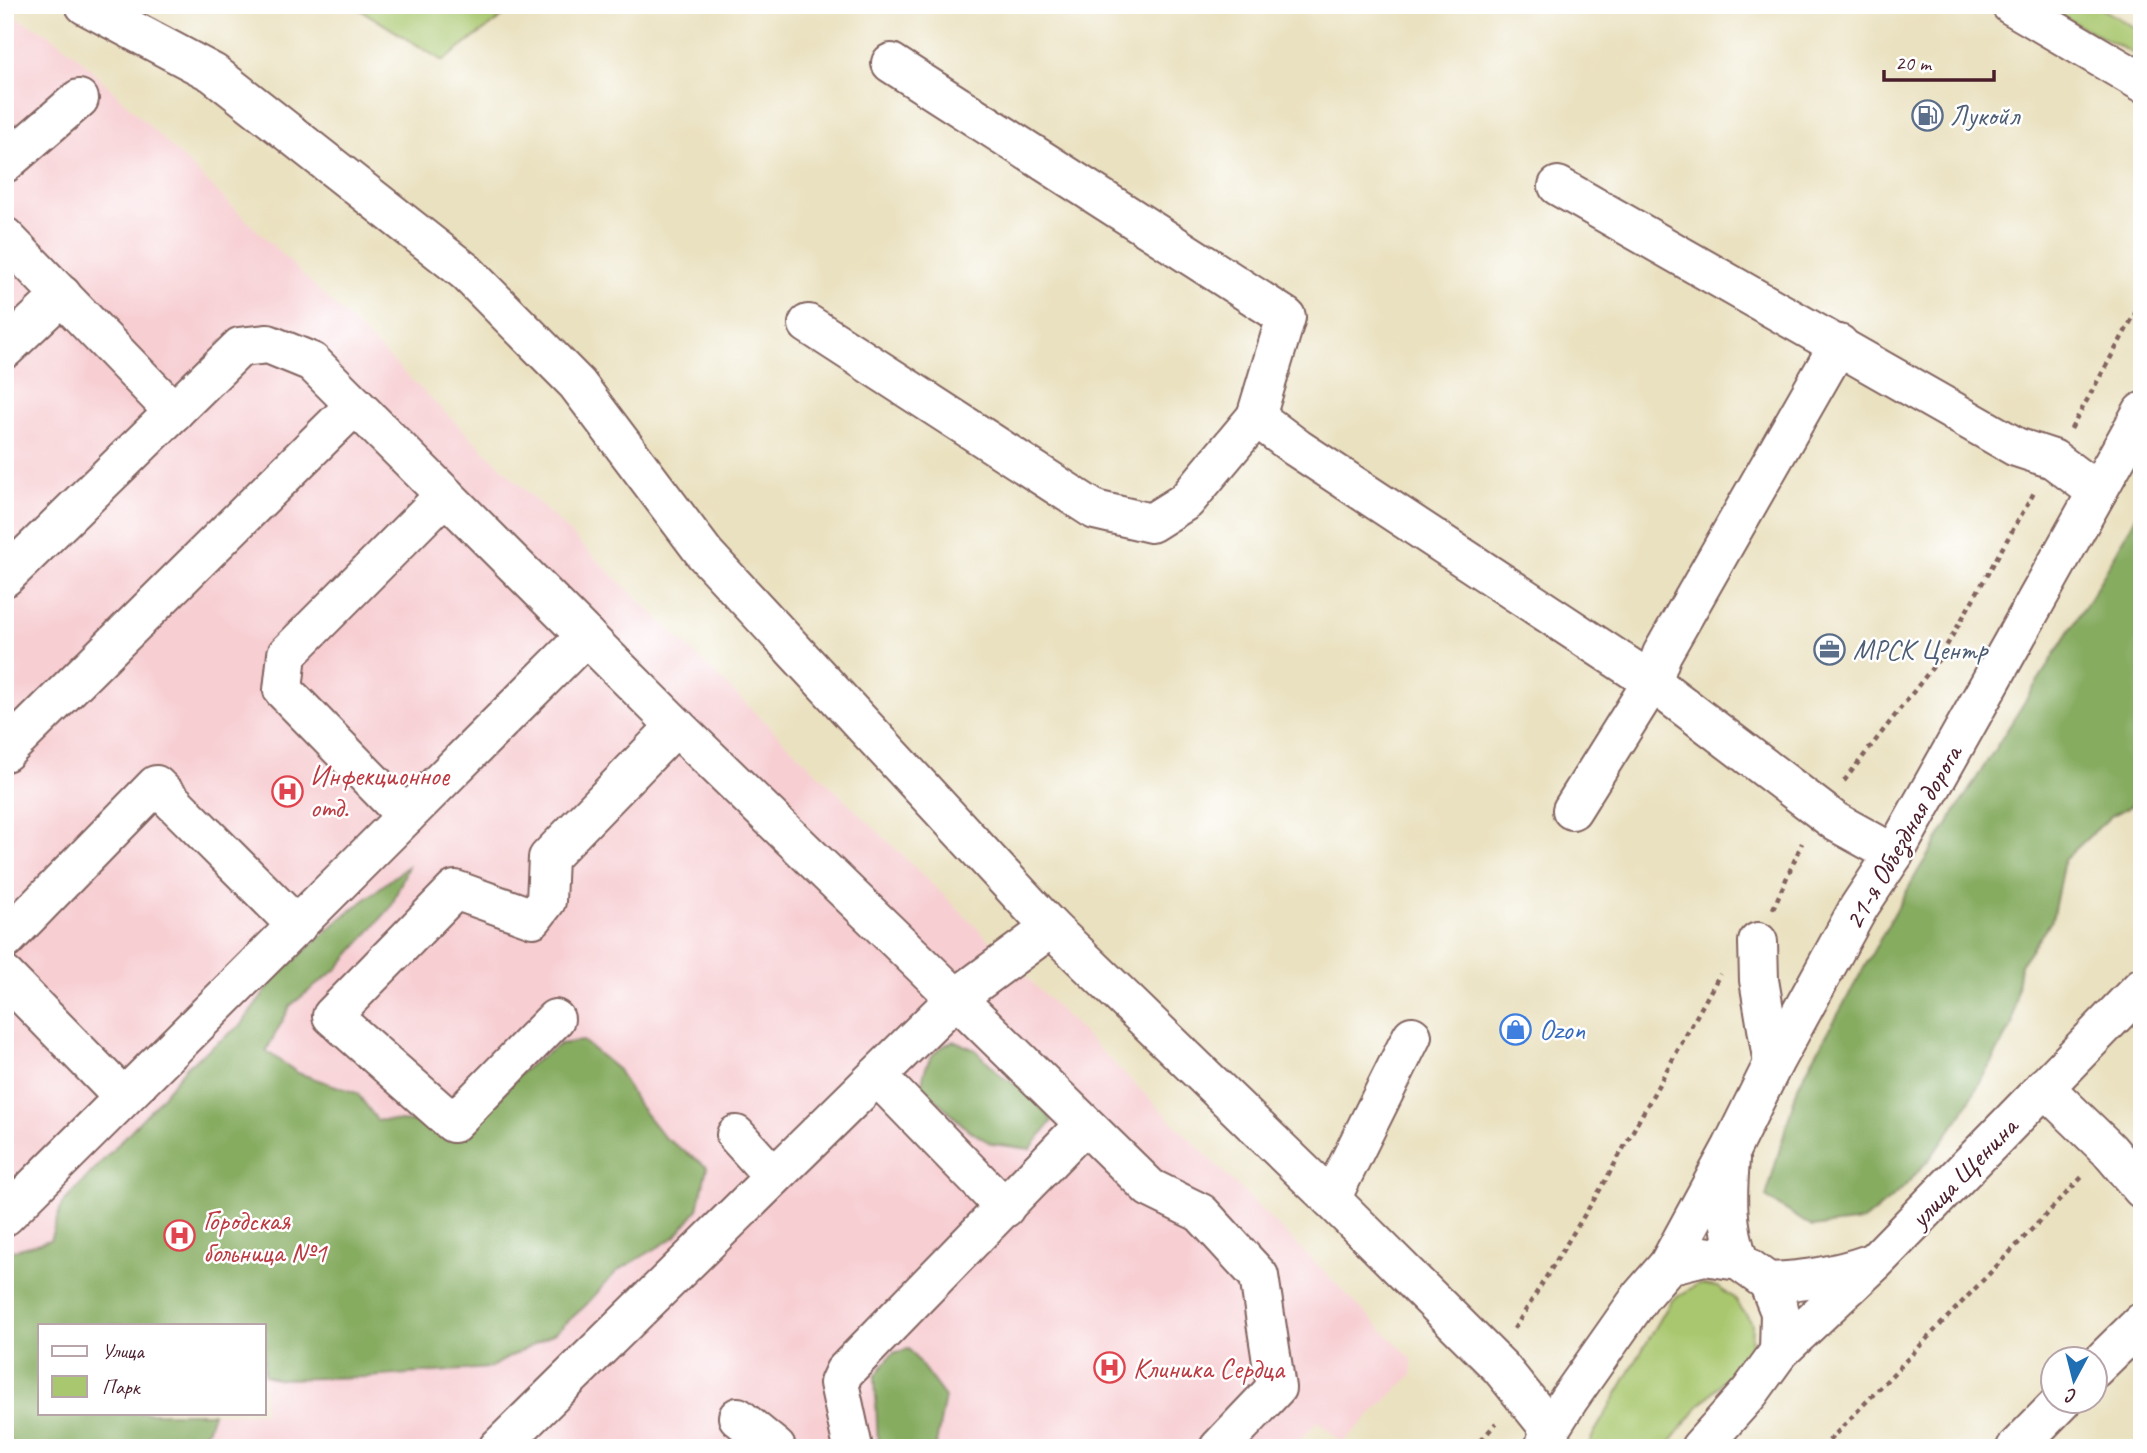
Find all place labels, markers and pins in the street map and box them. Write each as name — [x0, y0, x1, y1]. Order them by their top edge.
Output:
fuel station icon: Лукойл — [1910, 98, 1944, 132]
place label: Лукойл — [1950, 98, 2021, 133]
office icon: МРСК Центр — [1813, 632, 1847, 666]
place label: МРСК Центр — [1853, 632, 1990, 667]
place label: Инфекционное отд. — [310, 758, 451, 825]
hospital icon: Инфекционное отд. — [270, 774, 304, 808]
shop icon: Ozon — [1499, 1012, 1533, 1046]
place label: Ozon — [1539, 1012, 1585, 1047]
place label: Городская больница №1 — [203, 1203, 328, 1270]
hospital icon: Городская больница №1 — [163, 1219, 197, 1253]
hospital icon: Клиника Сердца — [1093, 1351, 1127, 1385]
place label: Клиника Сердца — [1133, 1351, 1286, 1386]

